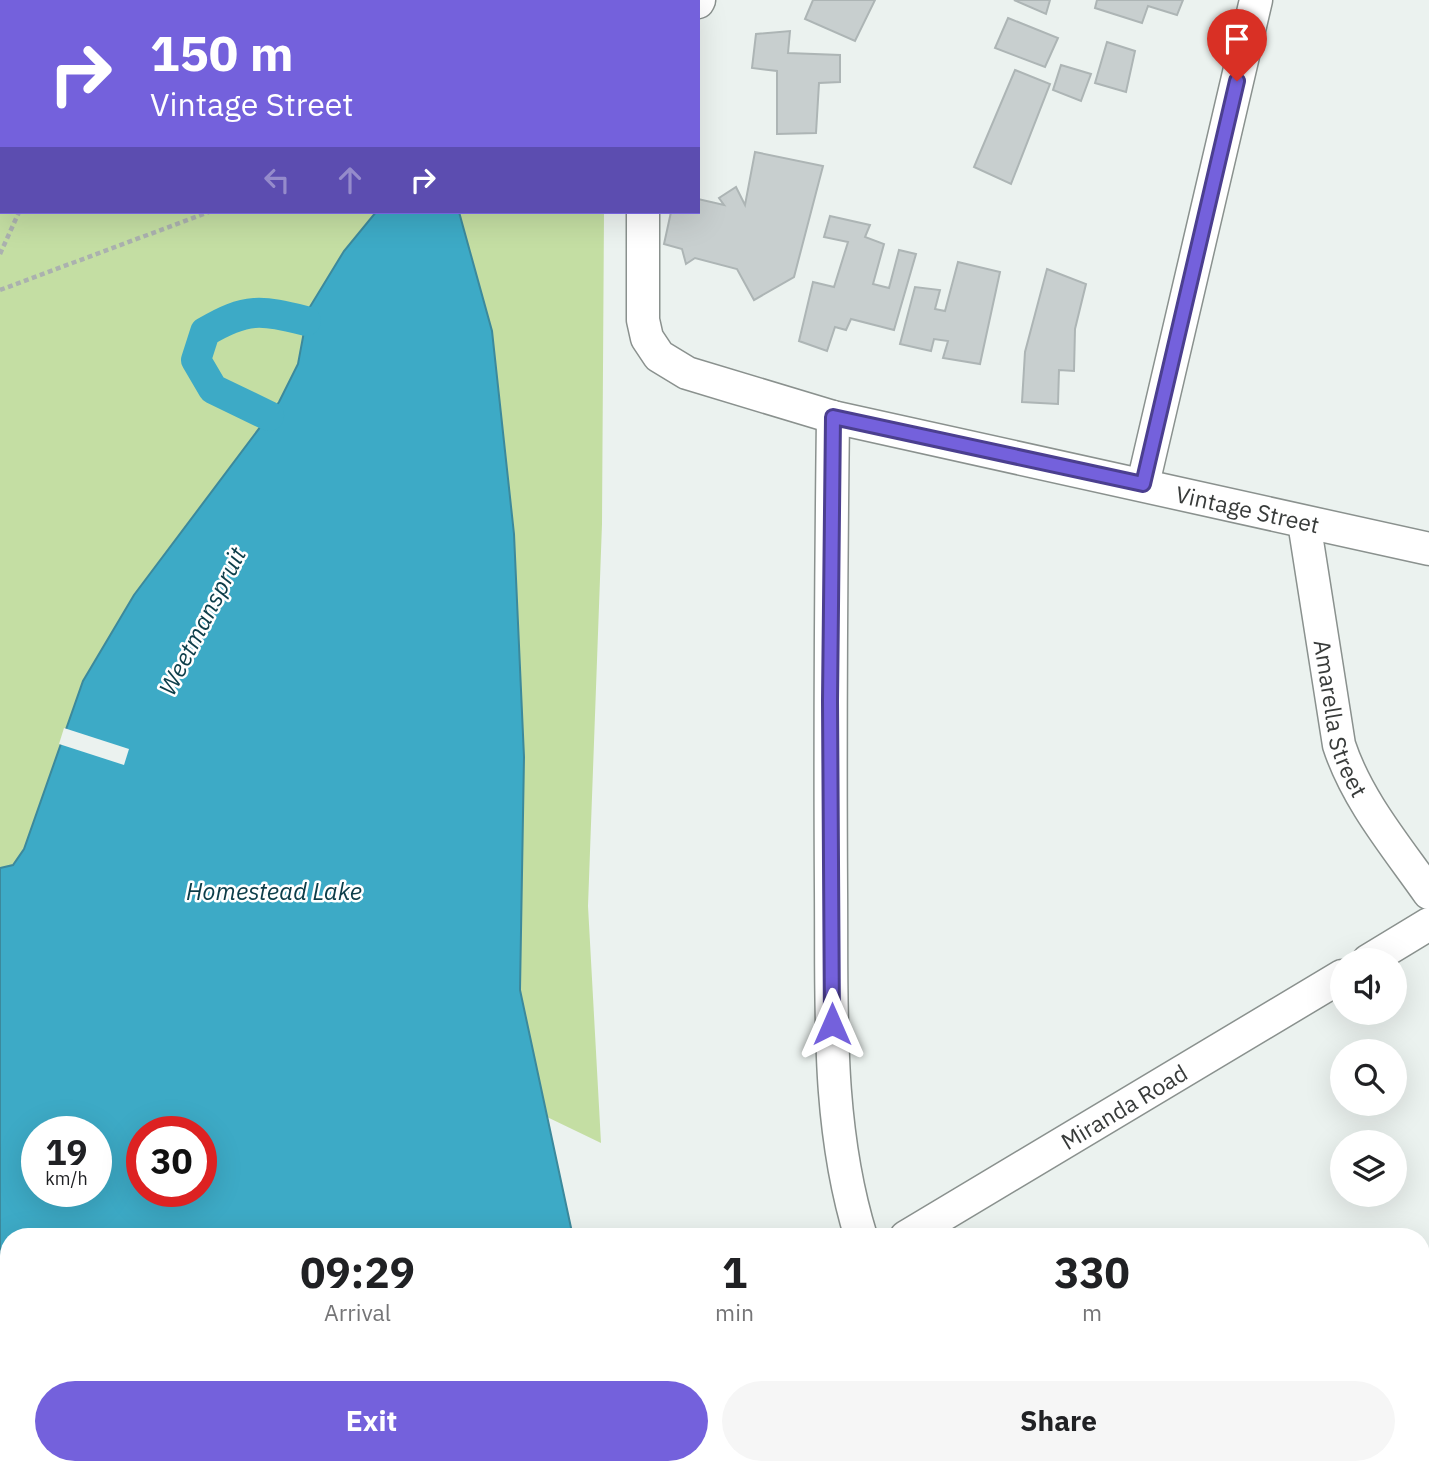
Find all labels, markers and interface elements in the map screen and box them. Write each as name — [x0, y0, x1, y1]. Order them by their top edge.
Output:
pin — [1207, 9, 1267, 81]
icon: arrive — [1218, 20, 1256, 58]
text: 150 m — [150, 21, 294, 84]
icon: right — [35, 28, 126, 119]
text: Vintage Street — [150, 83, 354, 125]
icon: left — [258, 161, 296, 199]
icon: ahead — [331, 161, 369, 199]
icon: right — [404, 161, 442, 199]
street label: Vintage Street — [1173, 478, 1322, 539]
water label: Weetmanspruit — [151, 541, 254, 700]
street label: Amarella Street — [1308, 638, 1375, 802]
water label: Homestead Lake — [186, 875, 362, 907]
map controls — [1330, 948, 1407, 1207]
button: sound — [1330, 948, 1407, 1025]
position arrow — [795, 987, 869, 1061]
button: search — [1330, 1039, 1407, 1116]
street label: Miranda Road — [1055, 1057, 1193, 1156]
speed limit sign: 30 — [126, 1116, 217, 1207]
text: 19 — [45, 1129, 88, 1175]
button: layers — [1330, 1130, 1407, 1207]
text: km/h — [45, 1167, 88, 1190]
text: 09:29 — [300, 1245, 415, 1300]
text: 1 — [722, 1245, 747, 1300]
text: 330 — [1054, 1245, 1130, 1300]
text: Arrival — [324, 1297, 391, 1327]
text: min — [715, 1297, 754, 1327]
text: m — [1082, 1297, 1102, 1327]
button: Exit — [35, 1381, 708, 1461]
button: Share — [722, 1381, 1395, 1461]

